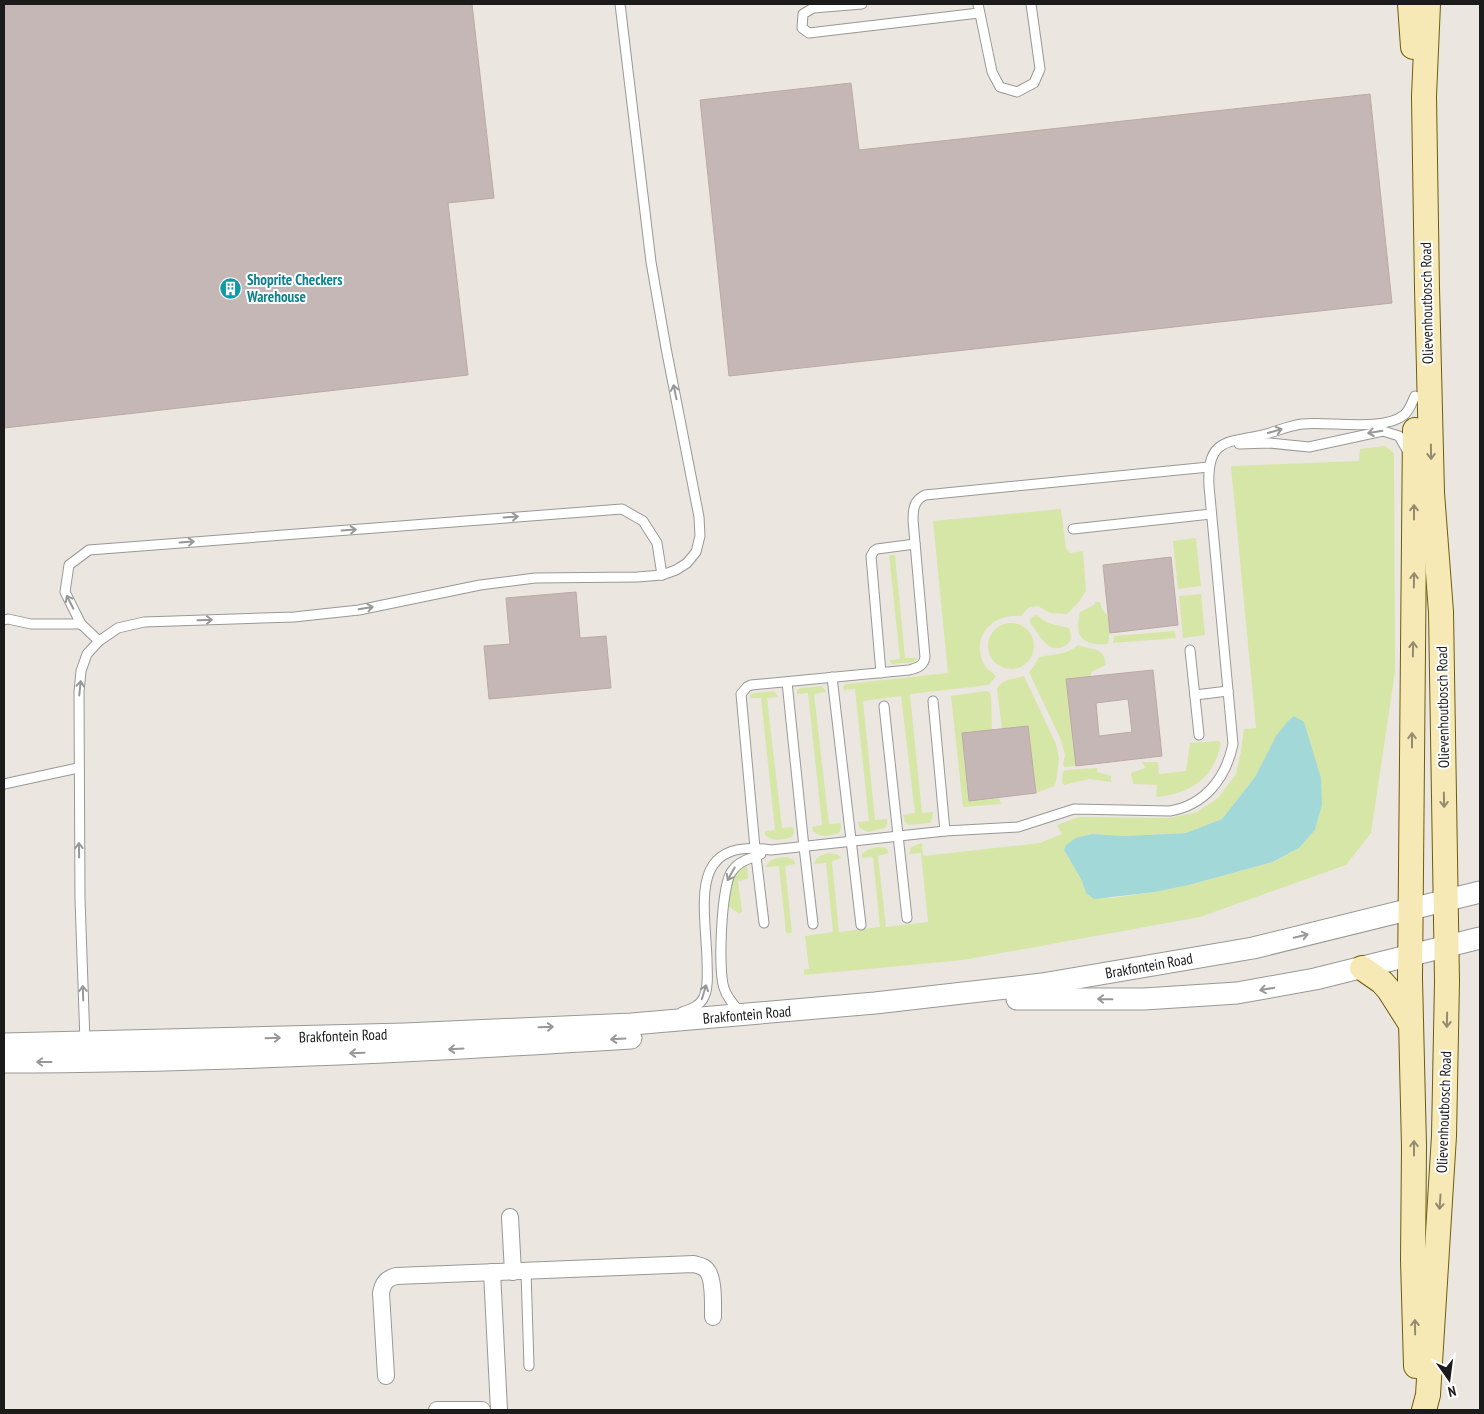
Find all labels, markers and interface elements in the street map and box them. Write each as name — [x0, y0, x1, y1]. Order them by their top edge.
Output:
street label: Olievenhoutbosch Road — [1416, 242, 1437, 364]
place label: Shoprite Checkers Warehouse — [246, 270, 343, 306]
building icon: Shoprite Checkers Warehouse — [219, 277, 243, 301]
one-way arrow — [670, 384, 679, 400]
one-way arrow — [1267, 426, 1283, 436]
one-way arrow — [1367, 428, 1383, 438]
one-way arrow — [1426, 443, 1436, 459]
one-way arrow — [1409, 504, 1419, 520]
one-way arrow — [503, 513, 519, 522]
one-way arrow — [341, 525, 357, 535]
one-way arrow — [179, 538, 195, 547]
one-way arrow — [1409, 572, 1418, 588]
one-way arrow — [65, 595, 75, 610]
one-way arrow — [358, 603, 374, 613]
one-way arrow — [196, 615, 212, 625]
one-way arrow — [1408, 641, 1418, 658]
street label: Olievenhoutbosch Road — [1432, 646, 1453, 768]
one-way arrow — [75, 680, 84, 696]
one-way arrow — [1407, 732, 1417, 748]
one-way arrow — [1439, 792, 1449, 808]
one-way arrow — [74, 842, 84, 858]
one-way arrow — [726, 867, 736, 882]
one-way arrow — [1292, 931, 1308, 940]
street label: Brakfontein Road — [1104, 948, 1194, 983]
one-way arrow — [700, 984, 710, 1000]
one-way arrow — [1259, 985, 1275, 994]
one-way arrow — [78, 986, 88, 1002]
one-way arrow — [1097, 994, 1114, 1004]
street label: Brakfontein Road — [702, 1001, 792, 1028]
one-way arrow — [1442, 1012, 1452, 1028]
one-way arrow — [538, 1022, 554, 1032]
street label: Brakfontein Road — [298, 1024, 388, 1047]
one-way arrow — [265, 1033, 281, 1043]
one-way arrow — [611, 1034, 627, 1043]
one-way arrow — [448, 1044, 464, 1053]
one-way arrow — [349, 1048, 366, 1058]
street label: Olievenhoutbosch Road — [1432, 1051, 1455, 1173]
one-way arrow — [37, 1057, 53, 1067]
one-way arrow — [1409, 1140, 1419, 1156]
one-way arrow — [1436, 1194, 1445, 1210]
one-way arrow — [1410, 1319, 1420, 1336]
north arrow — [1424, 1354, 1474, 1404]
text: N — [1446, 1382, 1458, 1401]

